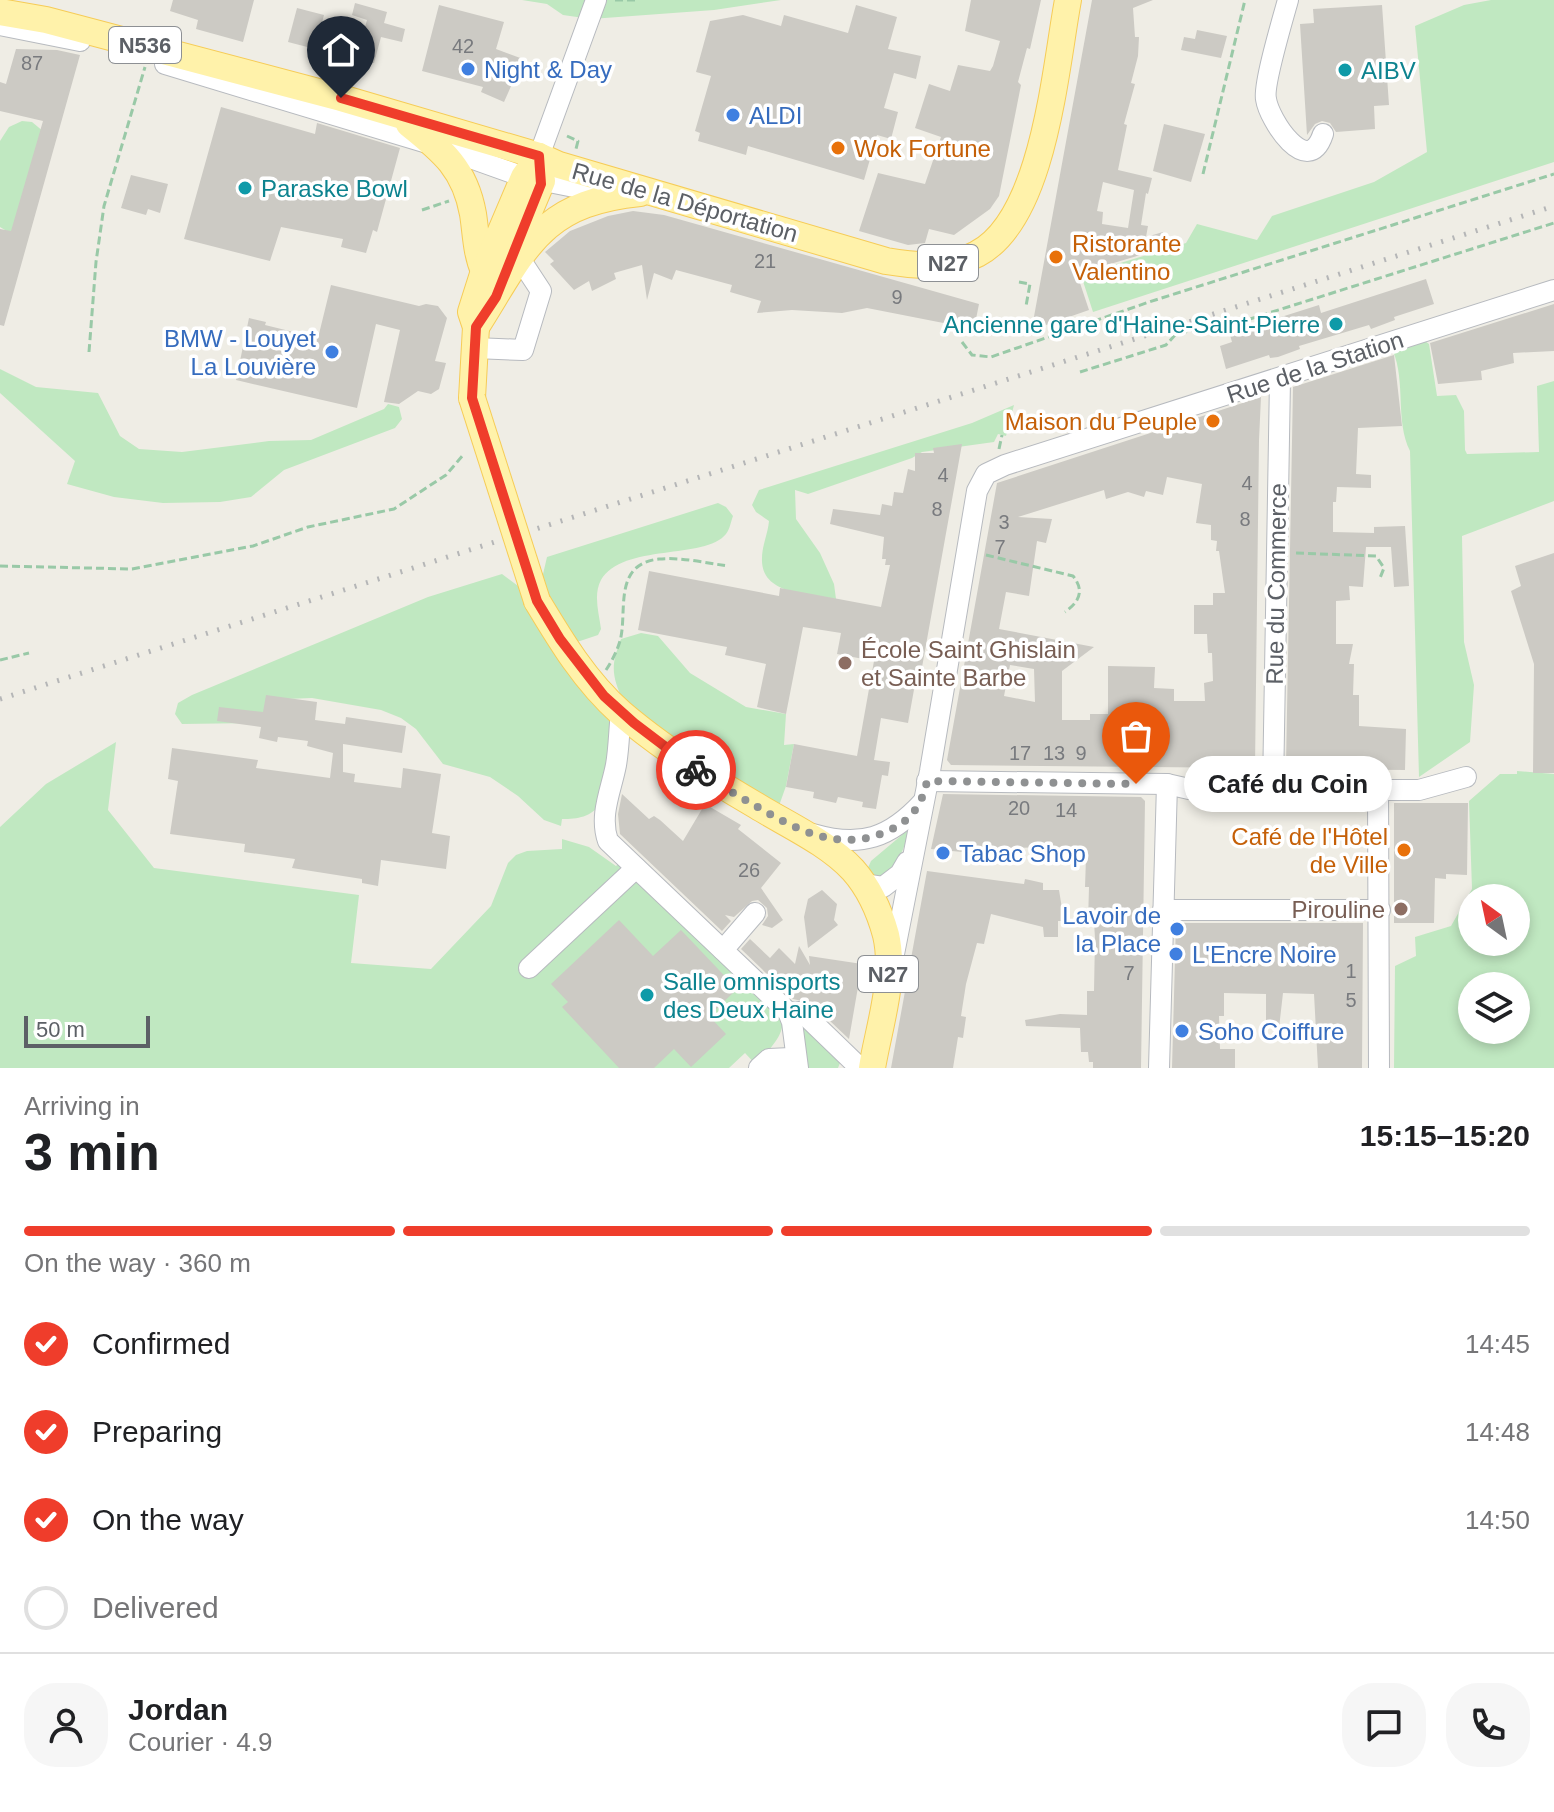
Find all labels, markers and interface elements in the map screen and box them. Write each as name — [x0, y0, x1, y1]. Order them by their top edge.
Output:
pin — [307, 16, 375, 98]
road number: N536 — [109, 27, 181, 63]
icon: home — [319, 28, 363, 72]
house number: 42 — [452, 35, 474, 57]
house number: 87 — [21, 52, 43, 74]
place label: Night & Day — [484, 56, 612, 83]
place label: AIBV — [1361, 57, 1416, 84]
marker: Night & Day — [459, 60, 477, 78]
marker: AIBV — [1336, 61, 1354, 79]
place label: ALDI — [749, 102, 802, 129]
marker: ALDI — [724, 106, 742, 124]
place label: Wok Fortune — [854, 135, 991, 162]
marker: Wok Fortune — [829, 139, 847, 157]
street label: Rue de la Déportation — [569, 157, 801, 247]
place label: Paraske Bowl — [261, 175, 408, 202]
marker: Paraske Bowl — [236, 179, 254, 197]
place label: Ristorante Valentino — [1072, 230, 1181, 285]
road number: N27 — [918, 245, 978, 281]
marker: Ristorante Valentino — [1047, 248, 1065, 266]
house number: 21 — [754, 250, 776, 272]
house number: 9 — [891, 286, 903, 308]
place label: Ancienne gare d'Haine-Saint-Pierre — [943, 311, 1320, 338]
marker: Ancienne gare d'Haine-Saint-Pierre — [1327, 315, 1345, 333]
place label: BMW - Louyet La Louvière — [164, 325, 316, 380]
street label: Rue de la Station — [1223, 326, 1407, 408]
marker: BMW - Louyet La Louvière — [323, 343, 341, 361]
place label: Maison du Peuple — [1005, 408, 1197, 435]
marker: Maison du Peuple — [1204, 412, 1222, 430]
house number: 4 — [937, 464, 949, 486]
house number: 4 — [1241, 472, 1253, 494]
street label: Rue du Commerce — [1261, 483, 1291, 685]
house number: 8 — [931, 498, 943, 520]
house number: 8 — [1239, 508, 1251, 530]
house number: 3 — [998, 511, 1010, 533]
house number: 7 — [994, 536, 1006, 558]
place label: École Saint Ghislain et Sainte Barbe — [861, 636, 1076, 691]
marker: École Saint Ghislain et Sainte Barbe — [836, 654, 854, 672]
pin — [1102, 702, 1170, 784]
icon: bag — [1114, 714, 1158, 758]
courier — [656, 730, 736, 810]
house number: 17 — [1009, 742, 1031, 764]
house number: 13 — [1043, 742, 1065, 764]
house number: 9 — [1075, 742, 1087, 764]
icon: bike — [674, 748, 718, 792]
callout: Café du Coin — [1184, 756, 1392, 812]
text: Café du Coin — [1208, 769, 1368, 799]
house number: 20 — [1008, 797, 1030, 819]
house number: 14 — [1055, 799, 1077, 821]
place label: Café de l'Hôtel de Ville — [1231, 823, 1388, 878]
place label: Tabac Shop — [959, 840, 1086, 867]
marker: Café de l'Hôtel de Ville — [1395, 841, 1413, 859]
marker: Tabac Shop — [934, 844, 952, 862]
house number: 26 — [738, 859, 760, 881]
north arrow — [1458, 884, 1530, 956]
map controls — [1458, 884, 1530, 1044]
place label: Pirouline — [1292, 896, 1385, 923]
marker: Pirouline — [1392, 900, 1410, 918]
place label: Lavoir de la Place — [1062, 902, 1161, 957]
marker: Lavoir de la Place — [1168, 920, 1186, 938]
place label: L'Encre Noire — [1192, 941, 1337, 968]
marker: L'Encre Noire — [1167, 945, 1185, 963]
road number: N27 — [858, 956, 918, 992]
house number: 1 — [1345, 960, 1357, 982]
house number: 7 — [1123, 962, 1135, 984]
place label: Salle omnisports des Deux Haine — [663, 968, 840, 1023]
button: layers — [1458, 972, 1530, 1044]
marker: Salle omnisports des Deux Haine — [638, 986, 656, 1004]
house number: 5 — [1345, 989, 1357, 1011]
scale bar — [24, 1012, 150, 1048]
text: 50 m — [36, 1017, 85, 1042]
place label: Soho Coiffure — [1198, 1018, 1344, 1045]
marker: Soho Coiffure — [1173, 1022, 1191, 1040]
text: Arriving in — [24, 1091, 140, 1121]
text: 15:15–15:20 — [1360, 1119, 1530, 1152]
text: 3 min — [24, 1123, 160, 1181]
text: On the way · 360 m — [24, 1248, 251, 1278]
icon: check — [24, 1322, 68, 1366]
text: Confirmed — [92, 1327, 230, 1360]
text: 14:45 — [1465, 1329, 1530, 1359]
icon: check — [24, 1410, 68, 1454]
text: Preparing — [92, 1415, 222, 1448]
text: 14:48 — [1465, 1417, 1530, 1447]
icon: check — [24, 1498, 68, 1542]
text: On the way — [92, 1503, 244, 1536]
text: 14:50 — [1465, 1505, 1530, 1535]
text: Delivered — [92, 1591, 219, 1624]
button: person — [24, 1683, 108, 1767]
button: chat — [1342, 1683, 1426, 1767]
button: phone — [1446, 1683, 1530, 1767]
text: Jordan — [128, 1693, 228, 1726]
text: Courier · 4.9 — [128, 1727, 273, 1757]

